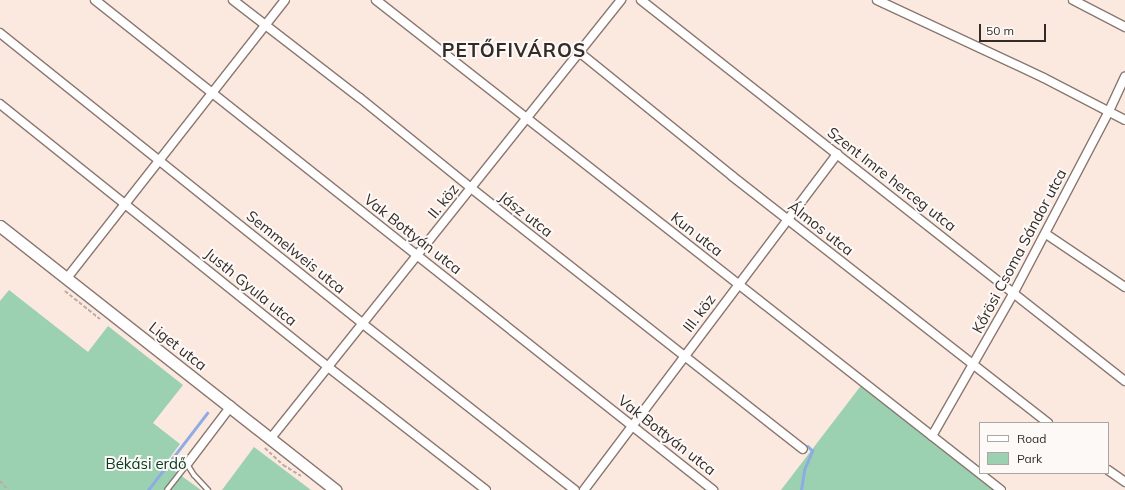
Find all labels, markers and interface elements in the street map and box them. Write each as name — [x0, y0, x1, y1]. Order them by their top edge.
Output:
scale bar — [981, 16, 1048, 42]
text: 50 m — [986, 23, 1014, 38]
district label: PETŐFIVÁROS — [442, 40, 586, 62]
street label: Szent Imre herceg utca — [824, 123, 960, 235]
street label: Kőrösi Csoma Sándor utca — [968, 166, 1070, 336]
street label: II. köz — [424, 180, 462, 222]
street label: Jász utca — [496, 187, 556, 241]
street label: Vak Bottyán utca — [360, 190, 466, 278]
street label: Álmos utca — [785, 197, 857, 259]
street label: Semmelweis utca — [243, 207, 349, 297]
street label: Kun utca — [667, 208, 727, 260]
street label: Justh Gyula utca — [201, 244, 301, 330]
street label: III. köz — [679, 291, 719, 335]
street label: Liget utca — [146, 318, 210, 374]
street label: Vak Bottyán utca — [614, 391, 720, 479]
legend — [979, 422, 1109, 474]
text: Road — [1017, 431, 1046, 446]
text: Park — [1017, 451, 1042, 466]
park label: Békási erdő — [105, 455, 187, 473]

